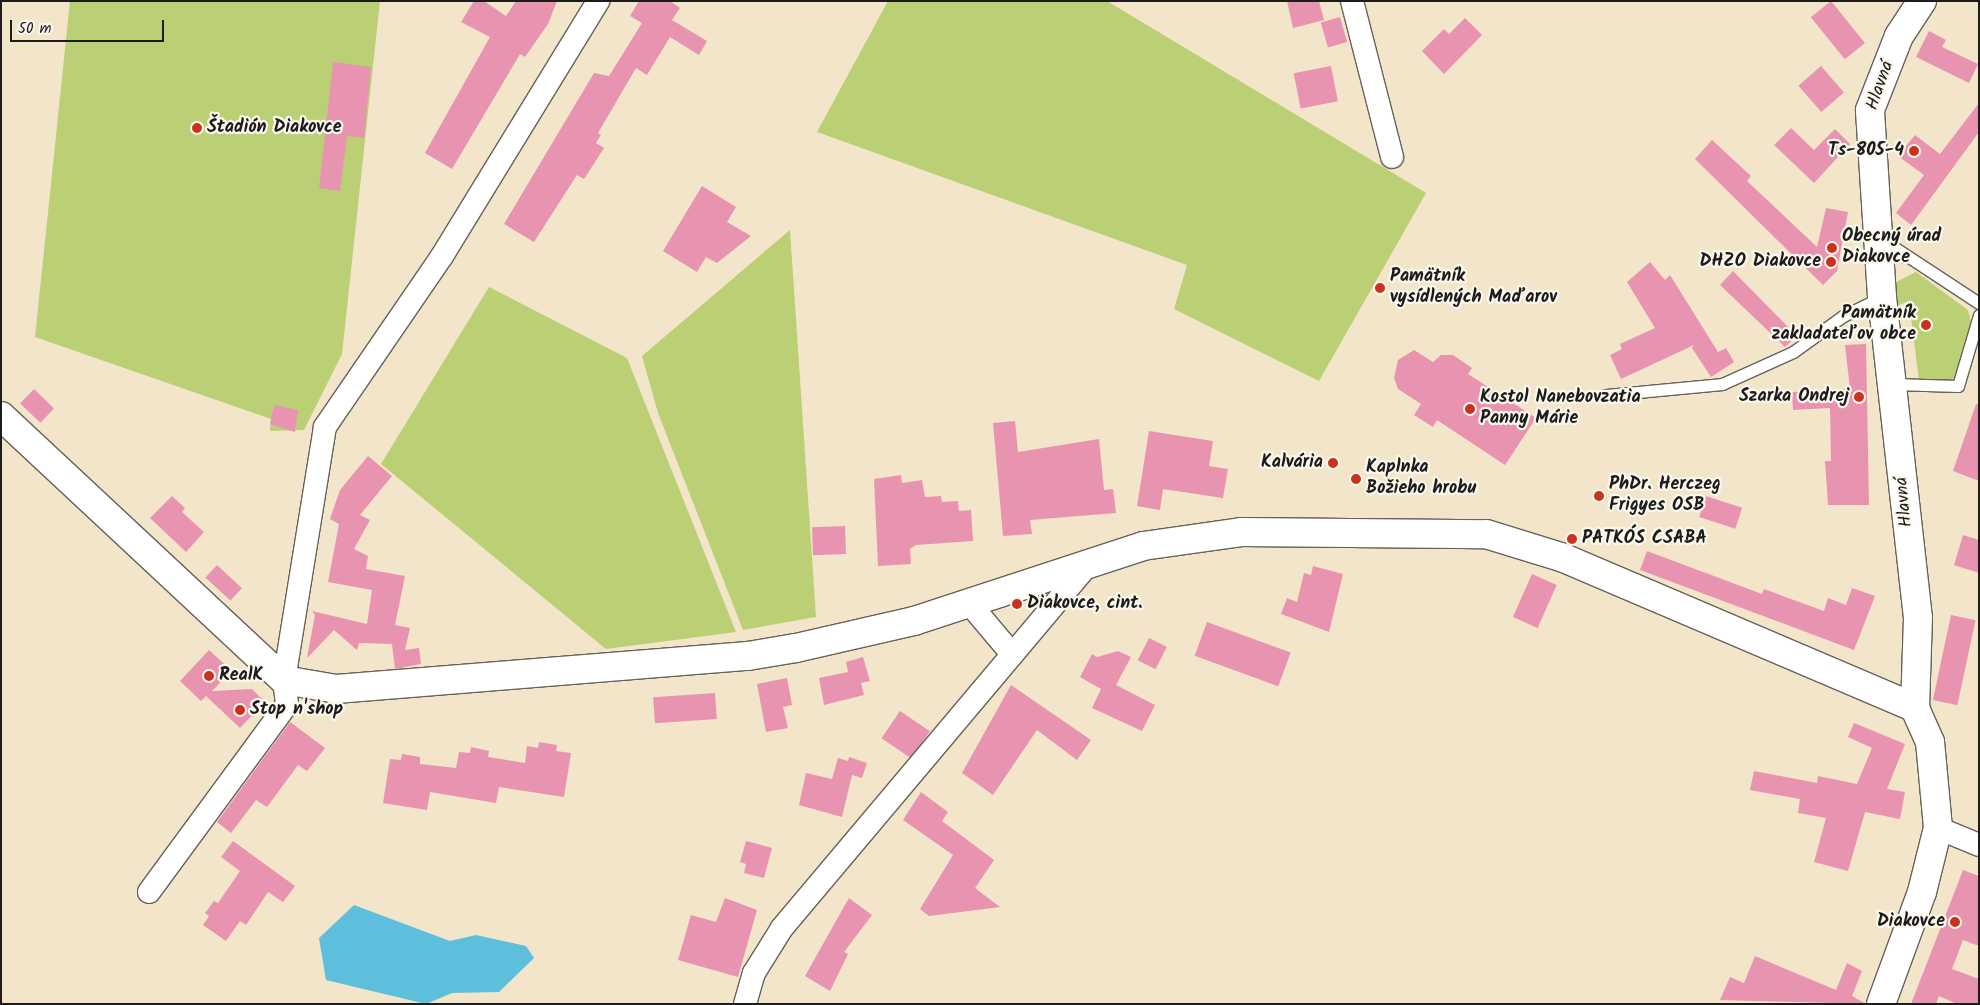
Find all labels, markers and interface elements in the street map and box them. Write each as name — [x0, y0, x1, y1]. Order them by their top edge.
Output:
scale bar — [12, 10, 166, 42]
text: 50 m — [18, 17, 52, 41]
street label: Hlavná — [1863, 59, 1899, 113]
place label: Štadión Diakovce — [207, 117, 342, 139]
marker: Štadión Diakovce — [191, 122, 203, 134]
place label: Ts-805-4 — [1828, 140, 1904, 162]
marker: Ts-805-4 — [1908, 145, 1920, 157]
place label: Obecný úrad Diakovce — [1842, 227, 1941, 270]
marker: Obecný úrad Diakovce — [1826, 242, 1838, 254]
place label: DHZO Diakovce — [1699, 251, 1821, 273]
marker: DHZO Diakovce — [1825, 256, 1837, 268]
place label: Pamätník vysídlených Maďarov — [1390, 267, 1557, 310]
marker: Pamätník vysídlených Maďarov — [1374, 282, 1386, 294]
place label: Pamätník zakladateľov obce — [1772, 304, 1916, 346]
marker: Pamätník zakladateľov obce — [1920, 319, 1932, 331]
place label: Szarka Ondrej — [1739, 386, 1849, 408]
place label: Kostol Nanebovzatia Panny Márie — [1480, 388, 1641, 430]
marker: Szarka Ondrej — [1853, 391, 1865, 403]
marker: Kostol Nanebovzatia Panny Márie — [1464, 403, 1476, 415]
place label: Kalvária — [1261, 452, 1323, 474]
marker: Kalvária — [1327, 457, 1339, 469]
place label: Kaplnka Božieho hrobu — [1366, 458, 1476, 500]
marker: Kaplnka Božieho hrobu — [1350, 473, 1362, 485]
place label: PhDr. Herczeg Frigyes OSB — [1609, 475, 1721, 518]
street label: Hlavná — [1892, 476, 1918, 528]
marker: PhDr. Herczeg Frigyes OSB — [1593, 490, 1605, 502]
place label: PATKÓS CSABA — [1582, 528, 1707, 550]
marker: PATKÓS CSABA — [1566, 533, 1578, 545]
place label: Diakovce, cint. — [1027, 593, 1143, 615]
marker: Diakovce, cint. — [1011, 598, 1023, 610]
place label: RealK — [219, 665, 263, 687]
marker: RealK — [203, 670, 215, 682]
place label: Stop n'shop — [250, 699, 343, 721]
marker: Stop n'shop — [234, 704, 246, 716]
place label: Diakovce — [1877, 911, 1945, 933]
marker: Diakovce — [1949, 916, 1961, 928]

